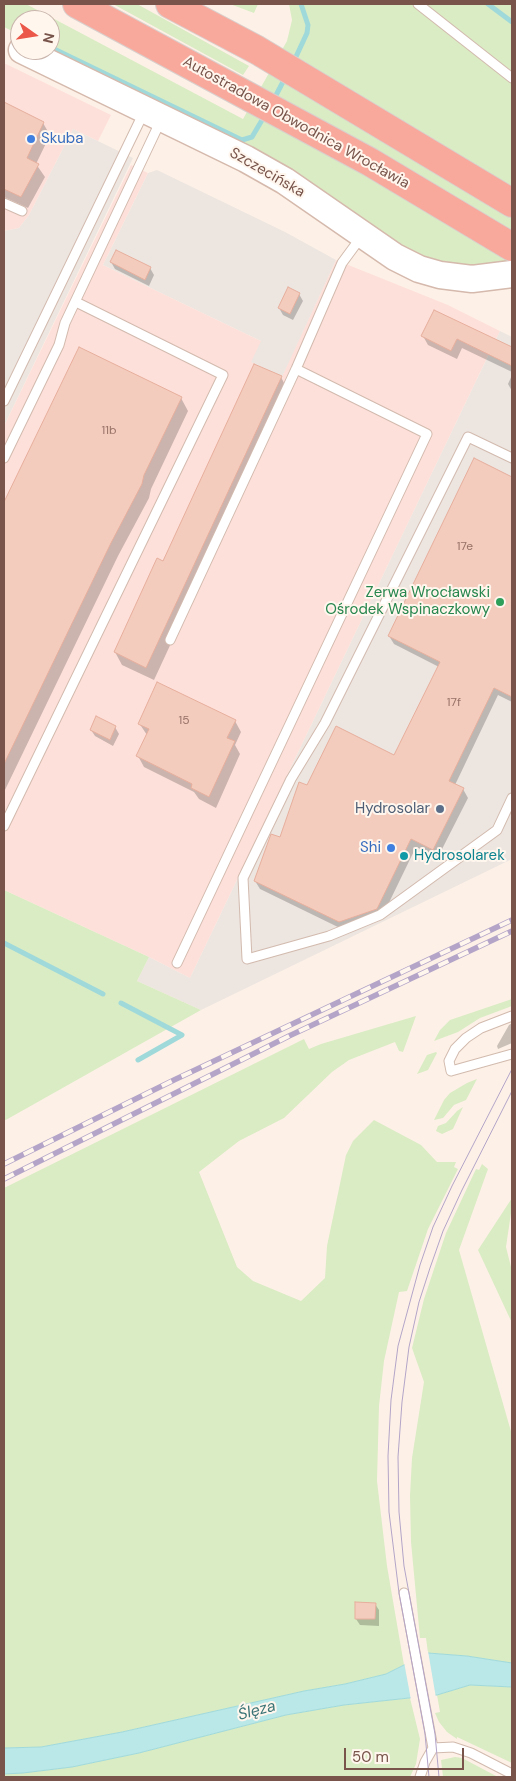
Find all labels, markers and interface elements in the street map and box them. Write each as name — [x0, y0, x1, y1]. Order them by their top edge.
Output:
north arrow — [10, 10, 60, 60]
text: N — [39, 31, 59, 45]
street label: Autostradowa Obwodnica Wrocławia — [180, 53, 412, 193]
place label: Skuba — [41, 130, 83, 148]
marker: Skuba — [25, 133, 37, 145]
street label: Szczecińska — [226, 144, 308, 202]
house number: 11b — [102, 424, 116, 438]
house number: 17e — [457, 540, 473, 554]
place label: Zerwa Wrocławski Ośrodek Wspinaczkowy — [325, 584, 490, 619]
marker: Zerwa Wrocławski Ośrodek Wspinaczkowy — [494, 596, 506, 608]
house number: 17f — [447, 696, 461, 710]
house number: 15 — [178, 714, 190, 728]
place label: Hydrosolar — [355, 800, 430, 818]
marker: Hydrosolar — [434, 803, 446, 815]
place label: Shi — [360, 839, 381, 857]
marker: Shi — [385, 842, 397, 854]
place label: Hydrosolarek — [414, 847, 505, 865]
marker: Hydrosolarek — [398, 850, 410, 862]
water label: Ślęza — [236, 1697, 278, 1725]
scale bar — [346, 1738, 466, 1770]
text: 50 m — [352, 1747, 389, 1767]

